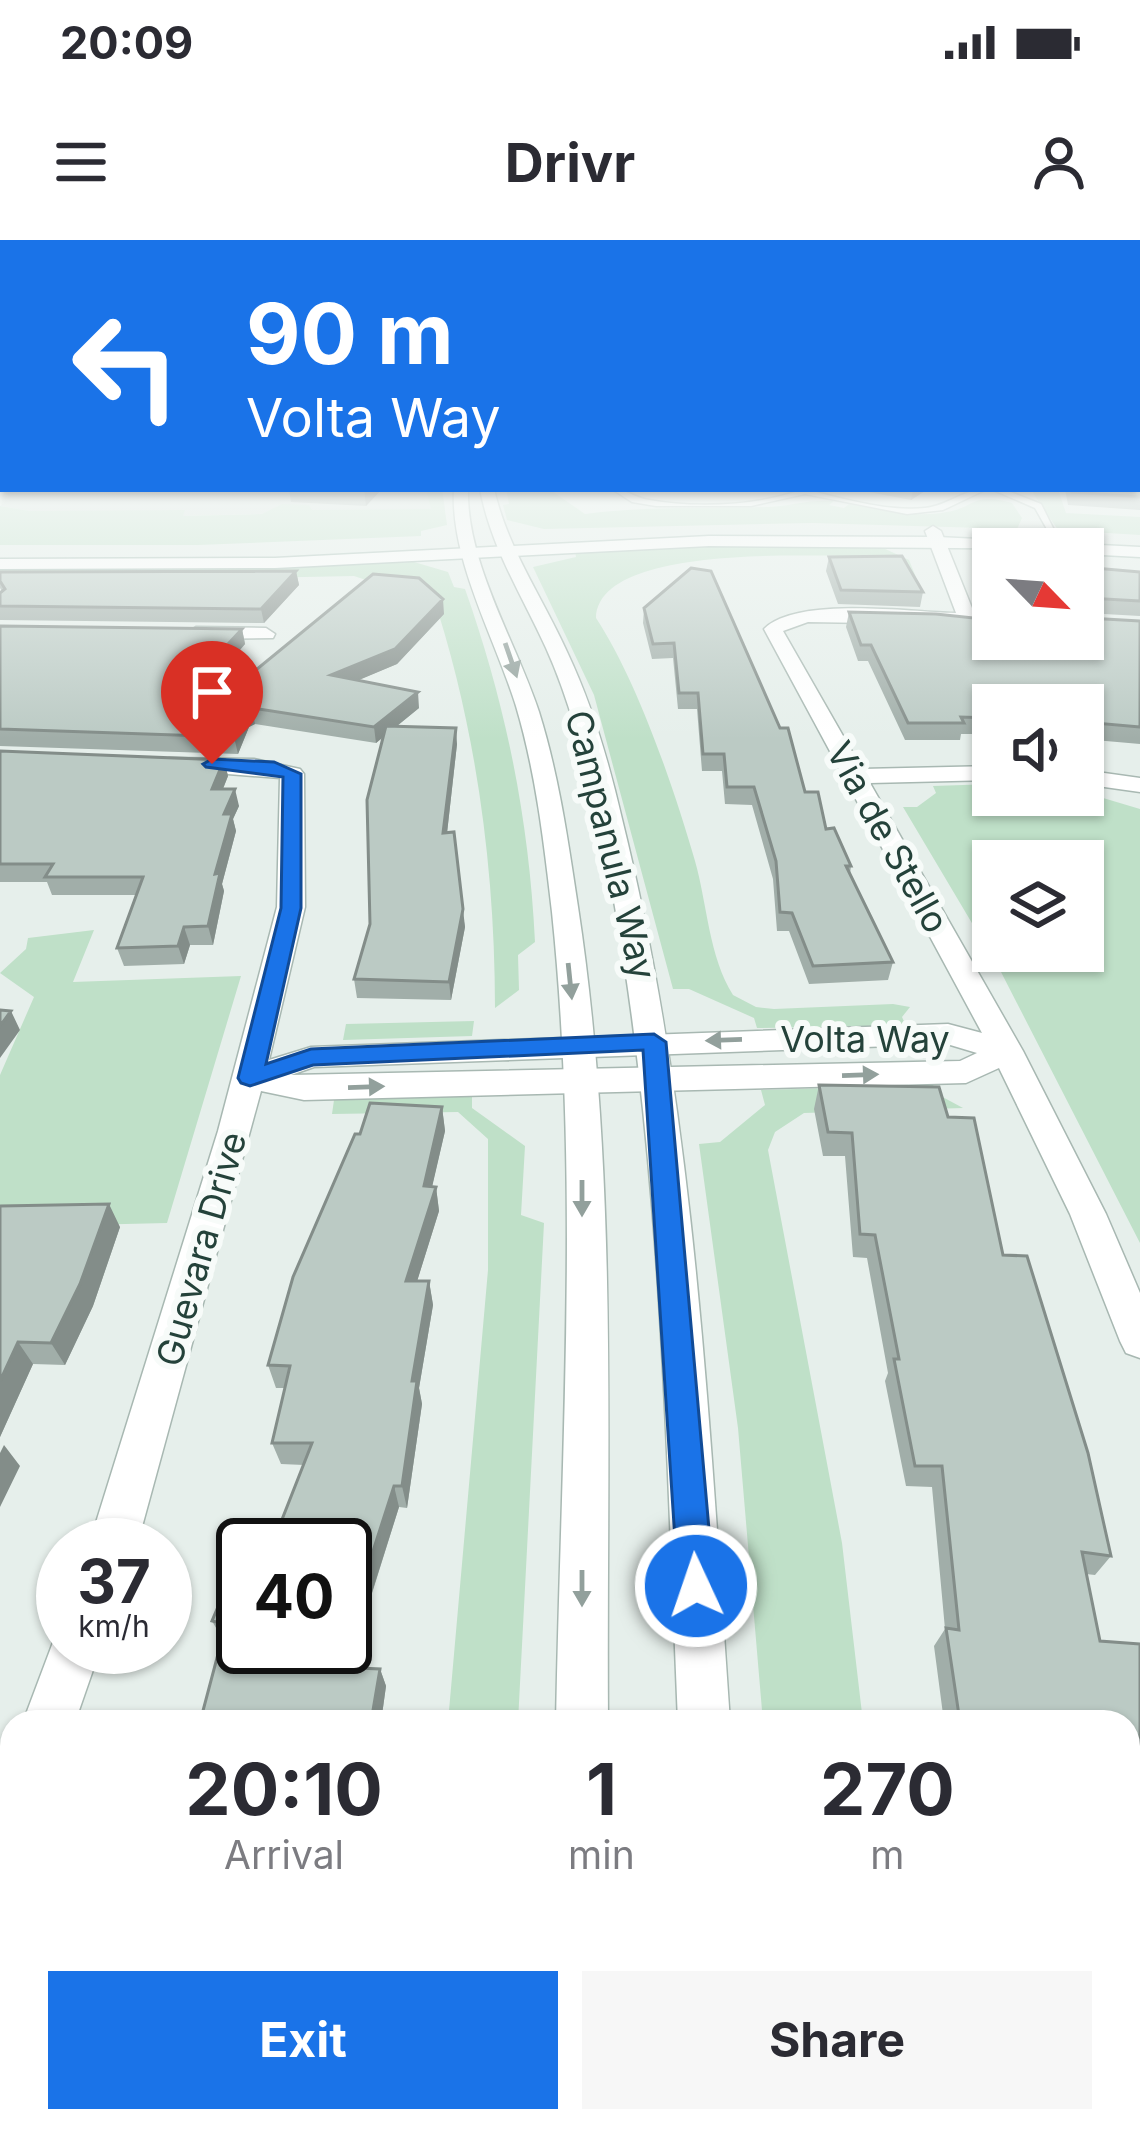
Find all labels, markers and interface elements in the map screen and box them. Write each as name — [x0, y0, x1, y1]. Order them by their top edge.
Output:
text: 20:09 — [60, 15, 193, 70]
icon: menu — [48, 129, 114, 195]
icon: person — [1026, 129, 1092, 195]
text: Drivr — [505, 130, 635, 195]
text: 90 m — [246, 283, 454, 384]
icon: left — [48, 288, 204, 444]
text: Volta Way — [246, 385, 501, 450]
north arrow — [972, 528, 1104, 660]
map controls — [972, 528, 1104, 972]
pin — [161, 641, 263, 764]
one-way arrow — [503, 642, 521, 678]
icon: arrive — [179, 659, 245, 725]
button: sound — [972, 684, 1104, 816]
street label: Campanula Way — [556, 706, 666, 984]
street label: Via de Stello — [817, 734, 959, 940]
button: layers — [972, 840, 1104, 972]
one-way arrow — [561, 963, 580, 1001]
street label: Volta Way — [780, 1017, 950, 1061]
one-way arrow — [704, 1031, 742, 1050]
one-way arrow — [842, 1065, 880, 1084]
one-way arrow — [348, 1077, 386, 1096]
street label: Guevara Drive — [147, 1127, 255, 1371]
one-way arrow — [572, 1180, 592, 1218]
speed limit sign: 40 — [216, 1518, 372, 1674]
position arrow — [633, 1523, 759, 1649]
text: 37 — [77, 1545, 151, 1617]
one-way arrow — [572, 1570, 592, 1608]
text: km/h — [78, 1608, 150, 1644]
text: 20:10 — [185, 1745, 383, 1832]
text: 1 — [586, 1745, 617, 1832]
text: 270 — [820, 1745, 955, 1832]
text: Arrival — [224, 1831, 344, 1878]
text: min — [568, 1831, 635, 1878]
text: m — [870, 1831, 904, 1878]
button: Exit — [48, 1971, 558, 2109]
button: Share — [582, 1971, 1092, 2109]

